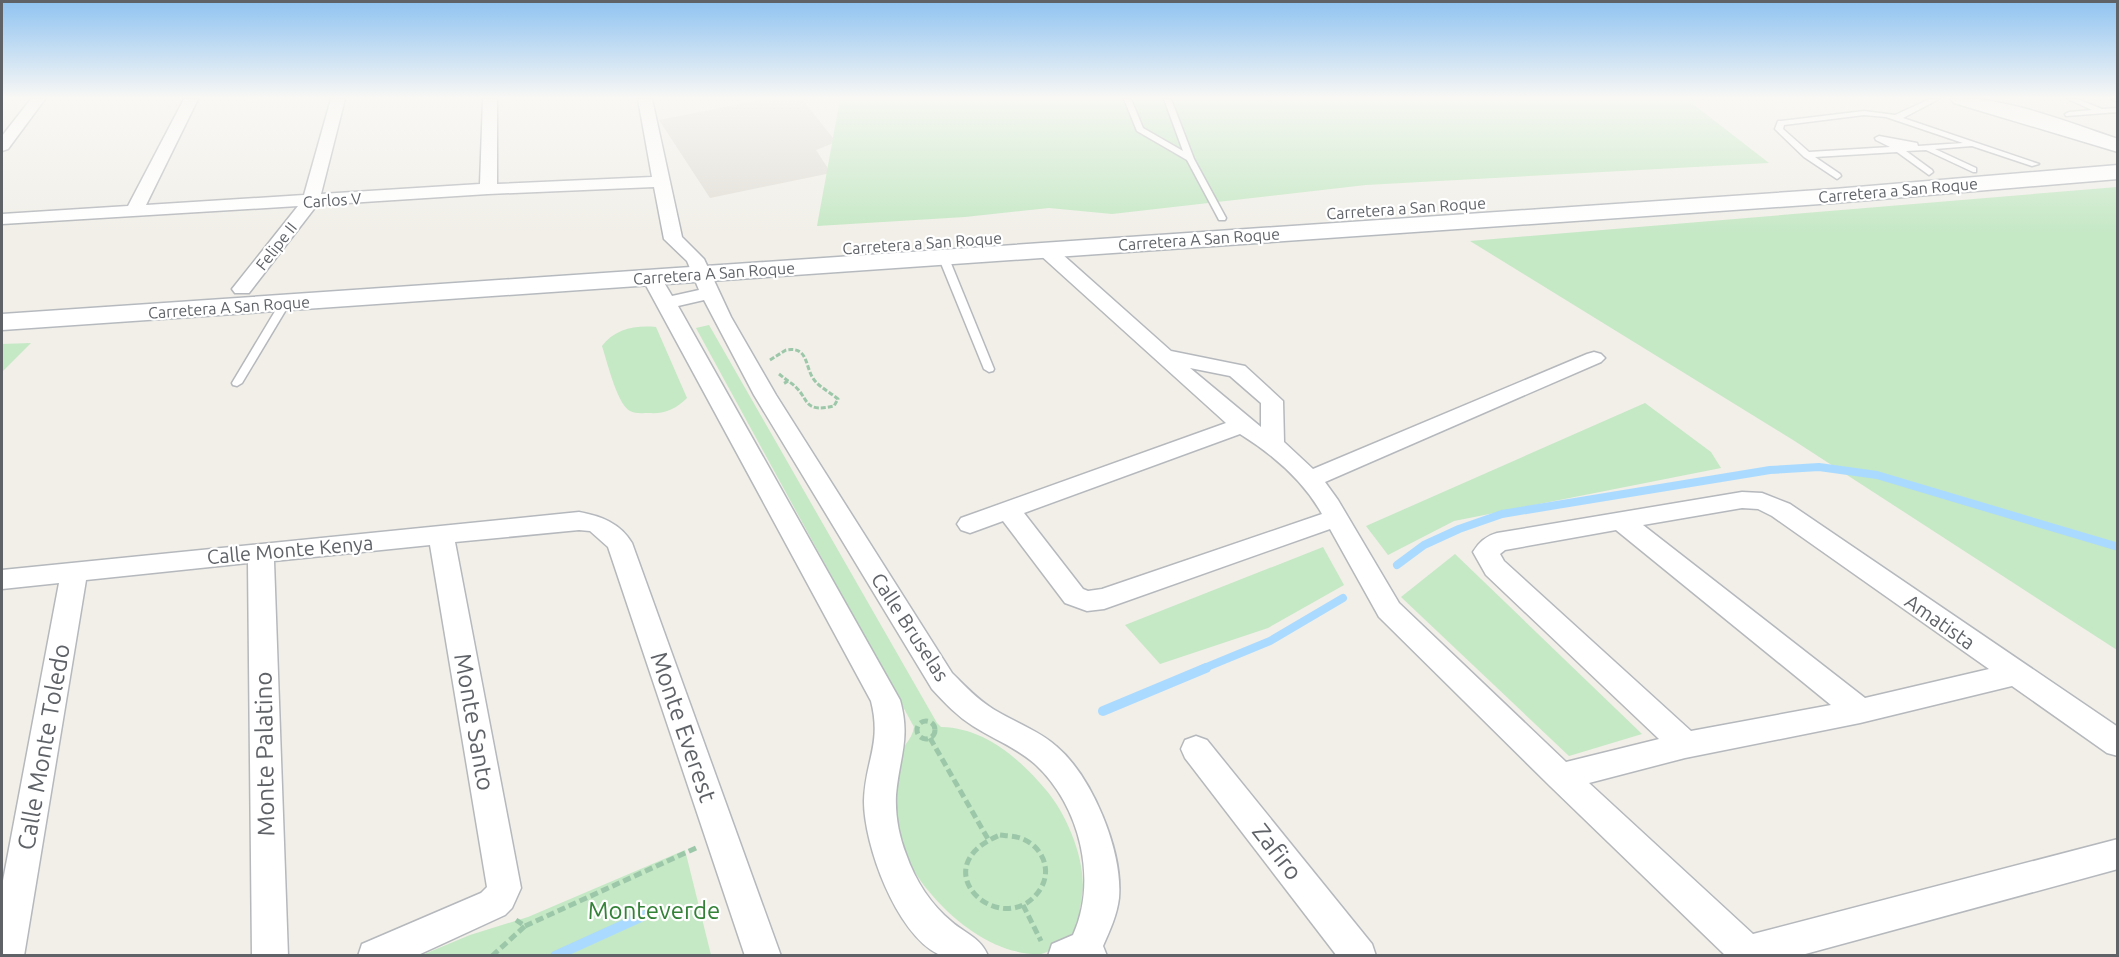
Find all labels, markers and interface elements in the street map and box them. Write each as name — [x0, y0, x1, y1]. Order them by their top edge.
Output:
street label: Carretera a San Roque — [1818, 174, 1978, 206]
street label: Carlos V — [302, 189, 362, 211]
street label: Carretera a San Roque — [1326, 193, 1486, 223]
street label: Felipe II — [252, 219, 300, 273]
street label: Carretera A San Roque — [1117, 224, 1281, 254]
street label: Carretera a San Roque — [842, 228, 1002, 258]
street label: Carretera A San Roque — [632, 258, 796, 288]
street label: Carretera A San Roque — [147, 292, 311, 322]
street label: Calle Monte Kenya — [206, 531, 374, 568]
street label: Calle Bruselas — [867, 568, 954, 685]
street label: Amatista — [1901, 589, 1980, 654]
street label: Calle Monte Toledo — [12, 642, 75, 852]
street label: Monte Everest — [645, 648, 722, 806]
street label: Monte Santo — [449, 651, 500, 793]
street label: Monte Palatino — [250, 671, 279, 837]
street label: Zafiro — [1247, 818, 1308, 885]
park label: Monteverde — [588, 897, 720, 924]

